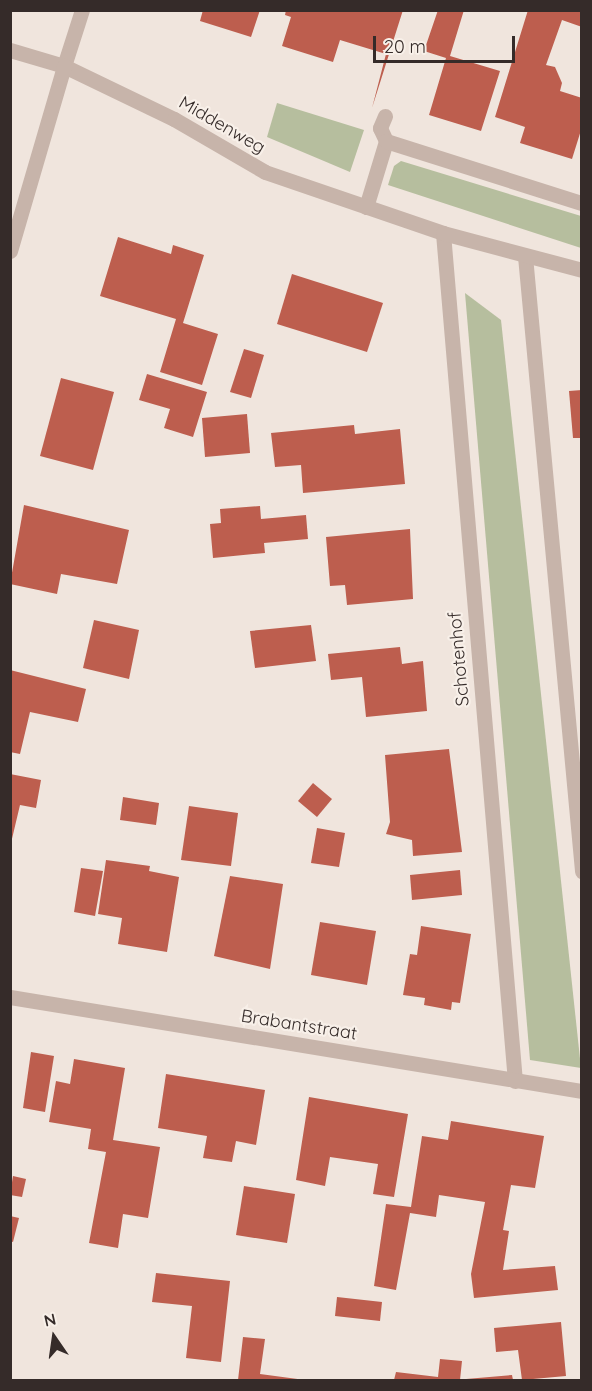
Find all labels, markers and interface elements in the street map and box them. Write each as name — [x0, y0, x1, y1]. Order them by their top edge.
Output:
scale bar — [376, 24, 518, 62]
text: 20 m — [384, 35, 426, 58]
street label: Middenweg — [175, 92, 269, 158]
street label: Schotenhof — [444, 611, 474, 707]
street label: Brabantstraat — [239, 1005, 359, 1045]
north arrow — [24, 1307, 84, 1367]
text: N — [42, 1308, 58, 1331]

